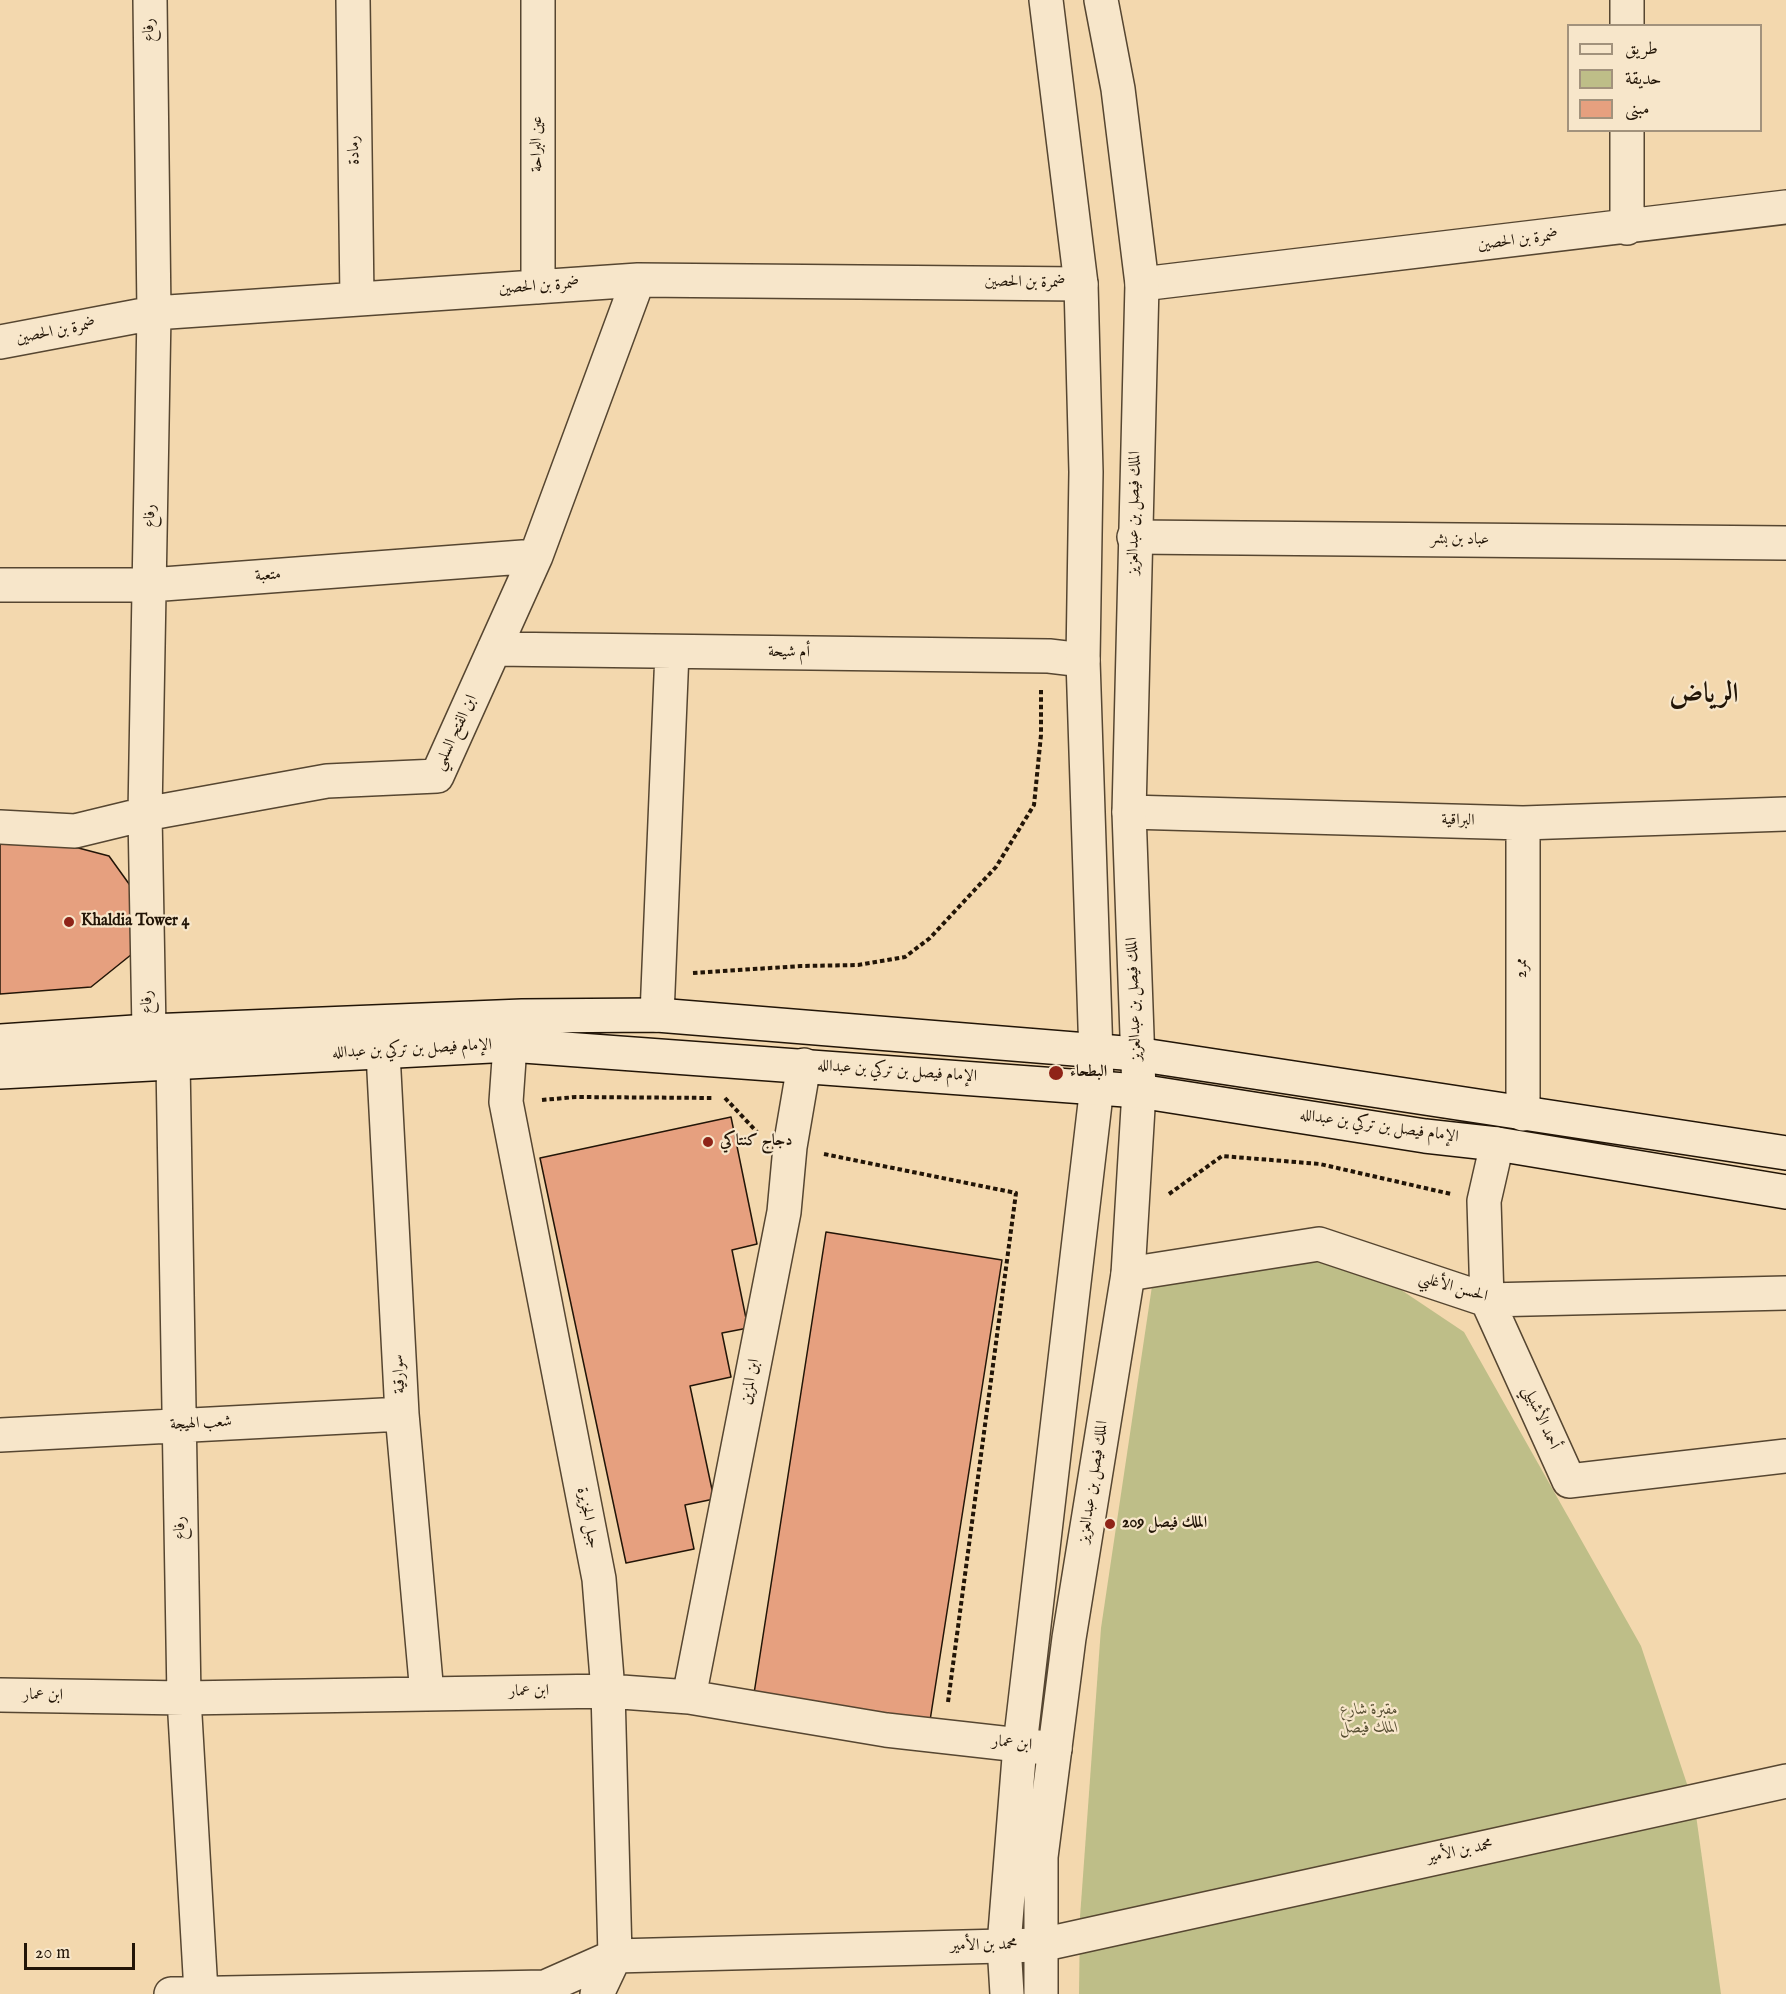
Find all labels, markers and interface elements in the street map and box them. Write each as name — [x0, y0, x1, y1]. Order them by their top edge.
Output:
street label: رفاع — [140, 18, 160, 42]
legend — [1567, 24, 1762, 132]
text: طريق — [1625, 38, 1658, 61]
text: حديقة — [1625, 68, 1661, 91]
text: مبنى — [1625, 98, 1650, 121]
street label: عين البراحة — [528, 116, 548, 172]
street label: رمادة — [345, 135, 365, 165]
street label: ضمرة بن الحصين — [1477, 227, 1559, 255]
street label: ضمرة بن الحصين — [984, 273, 1066, 293]
street label: ضمرة بن الحصين — [498, 275, 580, 299]
street label: ضمرة بن الحصين — [15, 315, 97, 349]
street label: الملك فيصل بن عبدالعزيز — [1124, 451, 1146, 575]
street label: رفاع — [141, 504, 161, 528]
street label: عباد بن بشر — [1431, 530, 1489, 550]
street label: متعبة — [254, 566, 282, 586]
street label: أم شيحة — [768, 643, 810, 663]
district label: الرياض — [1669, 679, 1739, 713]
street label: ابن الفتح السلمي — [430, 692, 482, 774]
street label: البراقية — [1441, 811, 1475, 831]
place label: Khaldia Tower 4 — [81, 912, 189, 932]
marker: Khaldia Tower 4 — [62, 915, 76, 929]
street label: الملك فيصل بن عبدالعزيز — [1123, 937, 1147, 1061]
street label: ممر2 — [1513, 958, 1533, 978]
street label: رفاع — [138, 990, 158, 1014]
street label: الإمام فيصل بن تركي بن عبدالله — [332, 1036, 492, 1064]
street label: الإمام فيصل بن تركي بن عبدالله — [816, 1057, 978, 1087]
place label: البطحاء — [1070, 1063, 1107, 1083]
marker: البطحاء — [1047, 1064, 1065, 1082]
street label: الإمام فيصل بن تركي بن عبدالله — [1298, 1106, 1460, 1148]
place label: دجاج كنتاكي — [720, 1132, 792, 1152]
marker: دجاج كنتاكي — [701, 1135, 715, 1149]
street label: الحسن الأغلبي — [1416, 1269, 1490, 1307]
street label: سوارقية — [389, 1354, 411, 1394]
street label: ابن المزين — [737, 1357, 765, 1407]
street label: أحمد الأشبيلي — [1517, 1383, 1563, 1453]
street label: شعب الهيجة — [170, 1413, 232, 1435]
street label: الملك فيصل بن عبدالعزيز — [1075, 1419, 1113, 1545]
street label: جبل الجزيرة — [572, 1486, 602, 1550]
place label: الملك فيصل 209 — [1122, 1514, 1207, 1534]
street label: رفاع — [171, 1516, 191, 1540]
marker: الملك فيصل 209 — [1103, 1517, 1117, 1531]
street label: ابن عمار — [509, 1682, 549, 1702]
street label: ابن عمار — [23, 1686, 63, 1706]
park label: مقبرة شارع الملك فيصل — [1339, 1701, 1399, 1739]
street label: ابن عمار — [991, 1732, 1033, 1756]
street label: محمد بن الأمير — [1425, 1836, 1495, 1868]
scale bar — [27, 1931, 138, 1969]
street label: محمد بن الأمير — [950, 1936, 1018, 1956]
text: 20 m — [35, 1942, 70, 1965]

